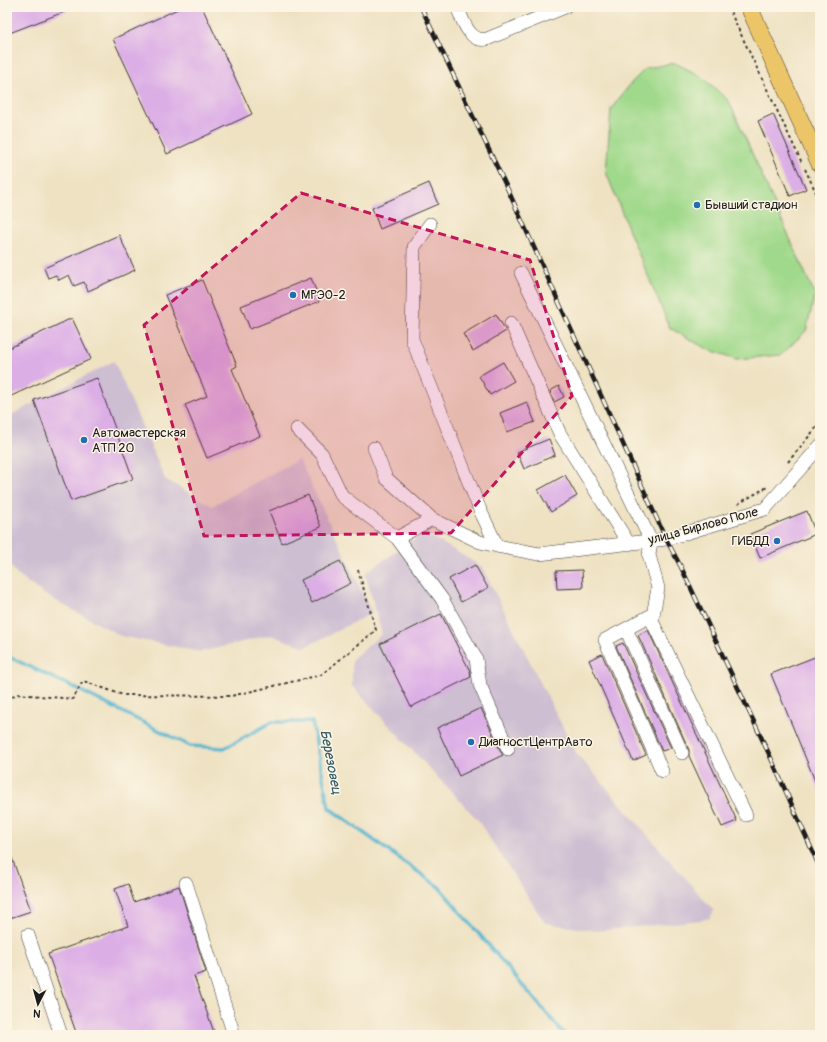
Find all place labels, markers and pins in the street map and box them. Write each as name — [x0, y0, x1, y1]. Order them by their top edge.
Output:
place label: Бывший стадион — [705, 197, 798, 213]
marker: Бывший стадион — [692, 200, 702, 210]
place label: МРЭО-2 — [301, 287, 346, 303]
marker: МРЭО-2 — [288, 290, 298, 300]
place label: Автомастерская АТП 20 — [92, 425, 186, 456]
marker: Автомастерская АТП 20 — [79, 435, 89, 445]
place label: ГИБДД — [732, 533, 769, 549]
marker: ГИБДД — [772, 536, 782, 546]
place label: ДиагностЦентрАвто — [478, 734, 593, 750]
marker: ДиагностЦентрАвто — [466, 737, 476, 747]

